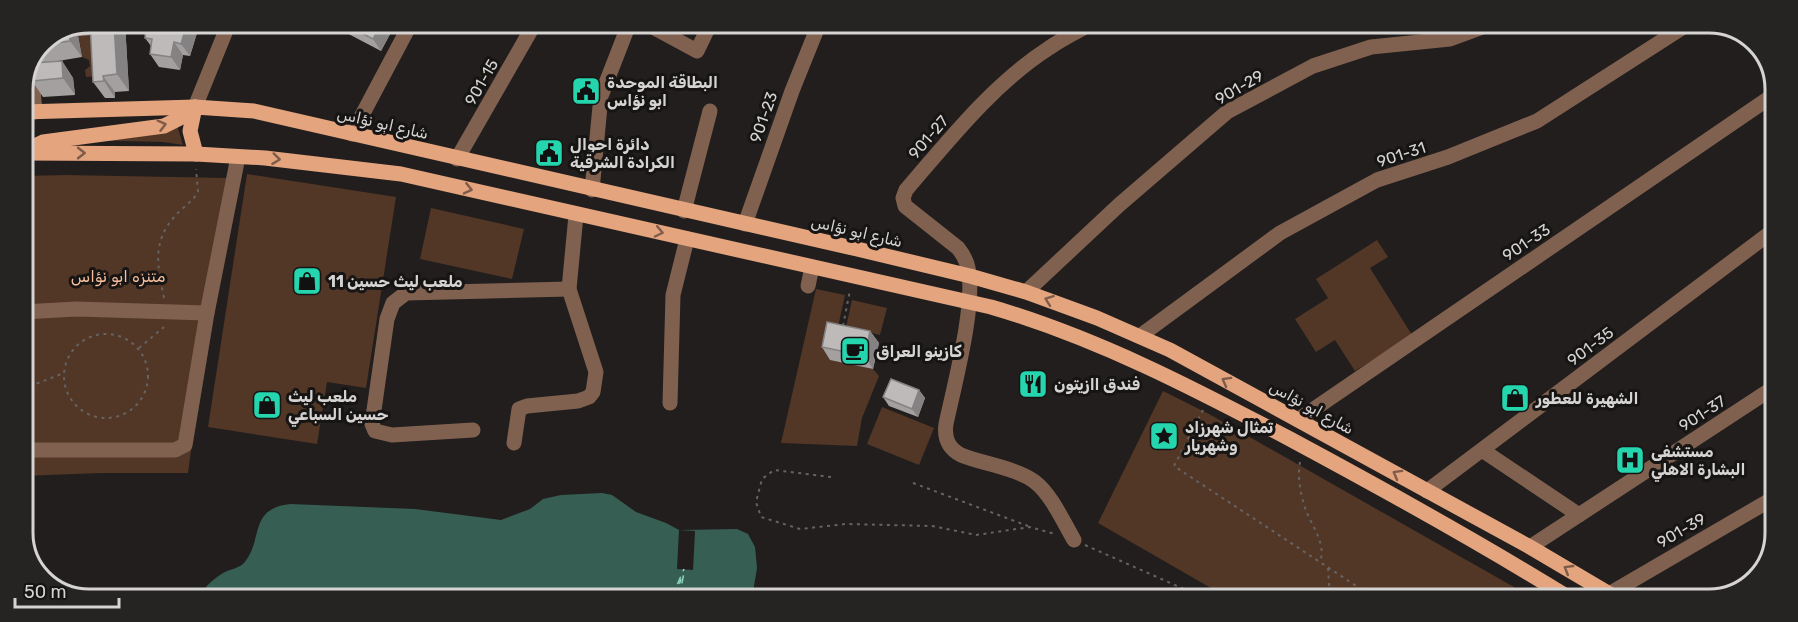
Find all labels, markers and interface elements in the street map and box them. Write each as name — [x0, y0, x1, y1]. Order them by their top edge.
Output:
street label: 901-15 — [461, 56, 502, 109]
street label: 901-29 — [1212, 66, 1267, 109]
place label: البطاقة الموحدة ابو نؤاس — [607, 73, 718, 110]
public building icon: البطاقة الموحدة ابو نؤاس — [570, 75, 602, 107]
street label: 901-23 — [746, 89, 781, 145]
street label: شارع ابو نؤاس — [335, 104, 430, 145]
street label: 901-27 — [904, 112, 952, 163]
one-way arrow — [156, 120, 166, 133]
place label: دائرة احوال الكرادة الشرقية — [570, 135, 675, 172]
public building icon: دائرة احوال الكرادة الشرقية — [533, 137, 565, 169]
street label: 901-31 — [1374, 138, 1428, 171]
one-way arrow — [77, 147, 86, 160]
one-way arrow — [271, 152, 281, 165]
one-way arrow — [463, 182, 473, 195]
street label: شارع ابو نؤاس — [809, 212, 904, 253]
street label: 901-33 — [1499, 220, 1554, 265]
one-way arrow — [653, 225, 663, 238]
shop icon: ملعب ليث حسين 11 — [291, 265, 323, 297]
park label: متنزه ابو نؤاس — [71, 267, 165, 287]
place label: ملعب ليث حسين 11 — [328, 272, 463, 291]
one-way arrow — [1044, 295, 1055, 307]
street label: 901-35 — [1563, 323, 1617, 370]
cafe icon: كازينو العراق — [839, 335, 871, 367]
place label: كازينو العراق — [876, 342, 962, 361]
restaurant icon: فندق اازيتون — [1017, 368, 1049, 400]
place label: فندق اازيتون — [1054, 375, 1140, 394]
one-way arrow — [1222, 377, 1232, 388]
street label: شارع ابو نؤاس — [1265, 377, 1357, 440]
shop icon: الشهيرة للعطور — [1499, 382, 1531, 414]
place label: ملعب ليث حسين السباعي — [288, 387, 389, 427]
shop icon: ملعب ليث حسين السباعي — [251, 389, 283, 421]
place label: الشهيرة للعطور — [1535, 389, 1638, 408]
street label: 901-37 — [1675, 391, 1729, 435]
place label: تمثال شهرزاد وشهريار — [1184, 418, 1274, 455]
place icon: تمثال شهرزاد وشهريار — [1148, 420, 1180, 452]
place label: مستشفى البشارة الاهلي — [1651, 442, 1745, 482]
hospital icon: مستشفى البشارة الاهلي — [1614, 444, 1646, 476]
one-way arrow — [1393, 470, 1404, 481]
street label: 901-39 — [1654, 509, 1709, 552]
one-way arrow — [1564, 565, 1574, 577]
scale bar — [15, 571, 118, 609]
text: 50 m — [24, 581, 67, 603]

